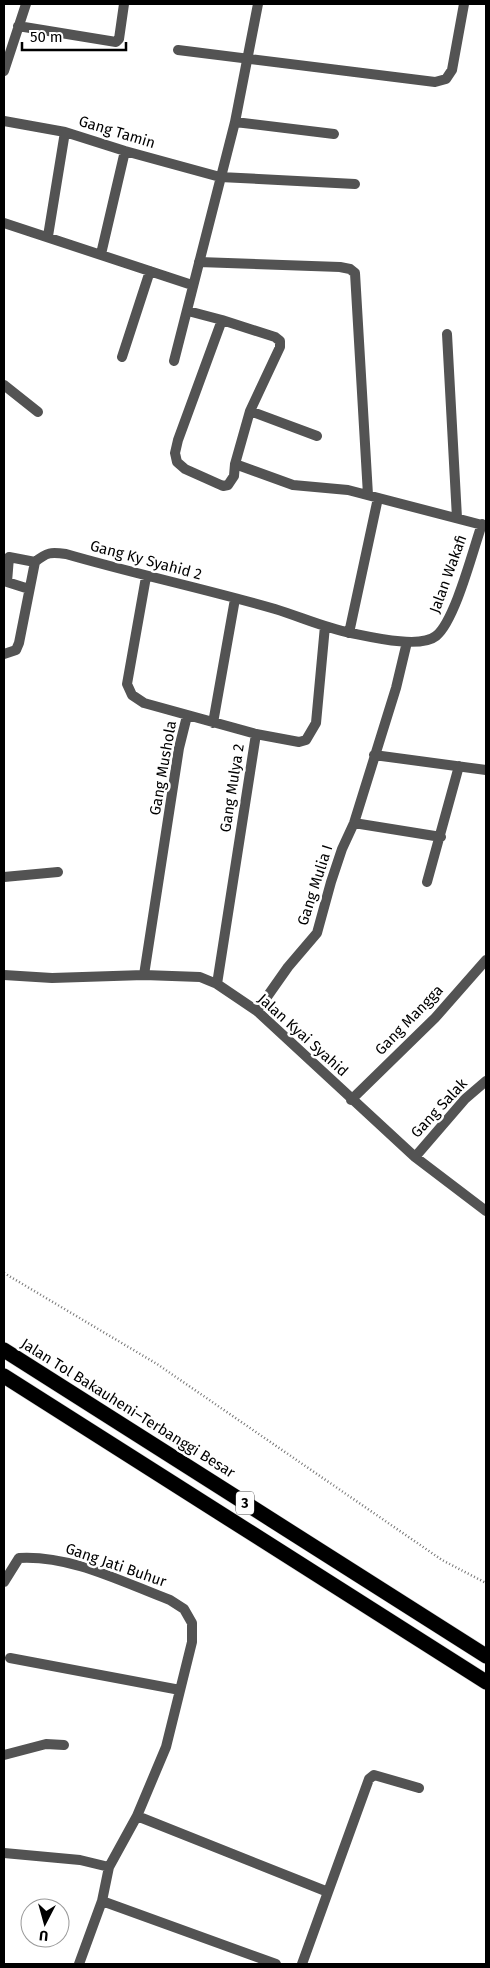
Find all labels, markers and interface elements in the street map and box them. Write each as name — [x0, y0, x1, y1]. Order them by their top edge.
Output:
scale bar — [22, 20, 126, 52]
text: 50 m — [30, 28, 63, 46]
street label: Gang Tamin — [76, 112, 158, 152]
street label: Jalan Wakafi — [425, 532, 471, 616]
street label: Gang Ky Syahid 2 — [88, 536, 204, 584]
street label: Gang Mushola — [146, 719, 180, 817]
street label: Gang Mulya 2 — [216, 742, 248, 834]
street label: Gang Mulia I — [293, 842, 337, 928]
street label: Gang Mangga — [371, 981, 447, 1059]
street label: Jalan Kyai Syahid — [254, 990, 352, 1080]
street label: Gang Salak — [407, 1074, 471, 1141]
street label: Jalan Tol Bakauheni–Terbanggi Besar — [18, 1334, 239, 1482]
road number: 3 — [236, 1492, 254, 1515]
street label: Gang Jati Buhur — [63, 1539, 169, 1591]
north arrow — [20, 1898, 70, 1948]
text: U — [38, 1927, 49, 1944]

